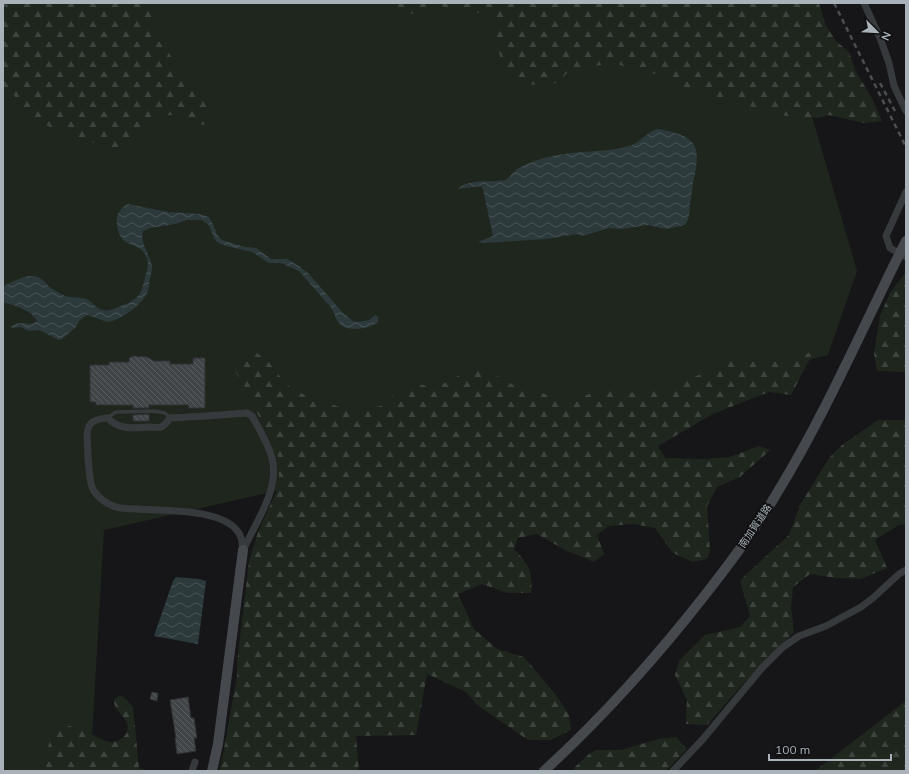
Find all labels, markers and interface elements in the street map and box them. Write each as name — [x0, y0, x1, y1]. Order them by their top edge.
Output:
north arrow — [857, 12, 897, 52]
text: N — [878, 29, 894, 43]
street label: 南加賀道路 — [736, 502, 774, 550]
scale bar — [769, 736, 891, 762]
text: 100 m — [775, 742, 810, 757]

